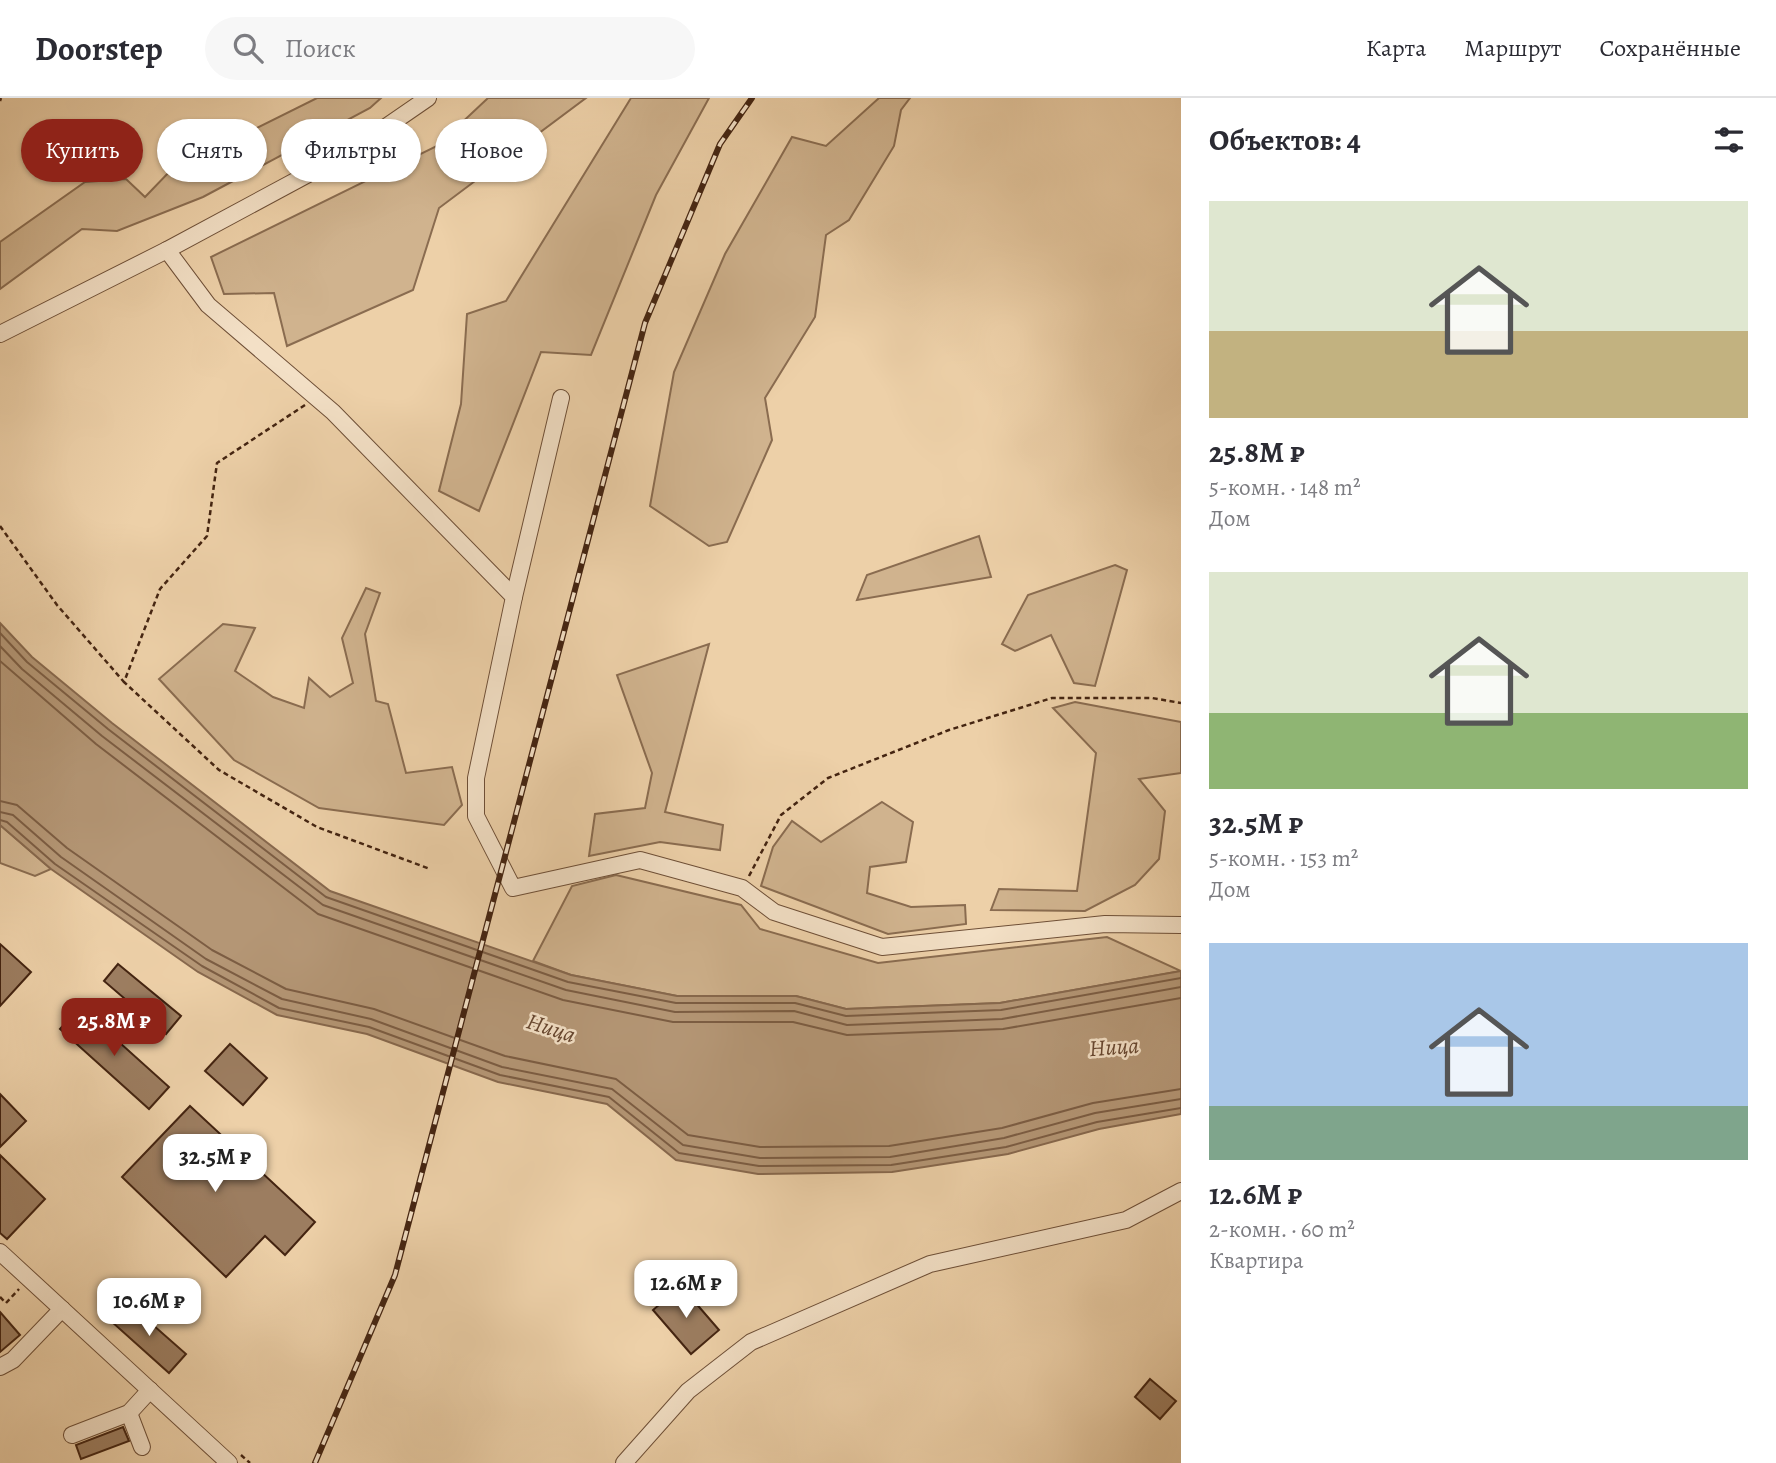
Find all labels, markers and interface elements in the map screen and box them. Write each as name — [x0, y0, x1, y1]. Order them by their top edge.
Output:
search box — [205, 17, 695, 80]
text: Doorstep — [35, 26, 163, 71]
icon: search — [229, 29, 267, 67]
text: Поиск — [285, 31, 356, 66]
text: Карта — [1366, 32, 1426, 64]
text: Маршрут — [1464, 32, 1562, 64]
text: Сохранённые — [1600, 32, 1741, 64]
chip: Купить — [21, 119, 143, 182]
chip: Снять — [157, 119, 267, 182]
chip: Фильтры — [281, 119, 421, 182]
chip: Новое — [435, 119, 547, 182]
text: Объектов: 4 — [1209, 120, 1361, 160]
icon: filters — [1710, 121, 1748, 159]
icon: home — [1416, 247, 1542, 373]
text: 25.8M ₽ — [1209, 432, 1305, 472]
text: 5-комн. · 148 m² — [1209, 472, 1360, 503]
text: Дом — [1209, 503, 1251, 534]
icon: home — [1416, 618, 1542, 744]
text: 32.5M ₽ — [1209, 803, 1303, 843]
text: 5-комн. · 153 m² — [1209, 843, 1358, 874]
text: Дом — [1209, 874, 1251, 905]
icon: home — [1416, 989, 1542, 1115]
pin: 25.8M ₽ — [49, 998, 179, 1058]
text: 25.8M ₽ — [77, 1005, 151, 1036]
water label: Ница — [522, 1006, 580, 1051]
water label: Ница — [1088, 1030, 1140, 1064]
pin: 32.5M ₽ — [150, 1134, 280, 1194]
text: 32.5M ₽ — [179, 1141, 251, 1172]
text: 12.6M ₽ — [1209, 1174, 1302, 1214]
text: 2-комн. · 60 m² — [1209, 1214, 1355, 1245]
text: Квартира — [1209, 1245, 1304, 1276]
pin: 12.6M ₽ — [621, 1260, 751, 1320]
text: 12.6M ₽ — [650, 1267, 722, 1298]
pin: 10.6M ₽ — [84, 1278, 214, 1338]
text: 10.6M ₽ — [113, 1285, 185, 1316]

